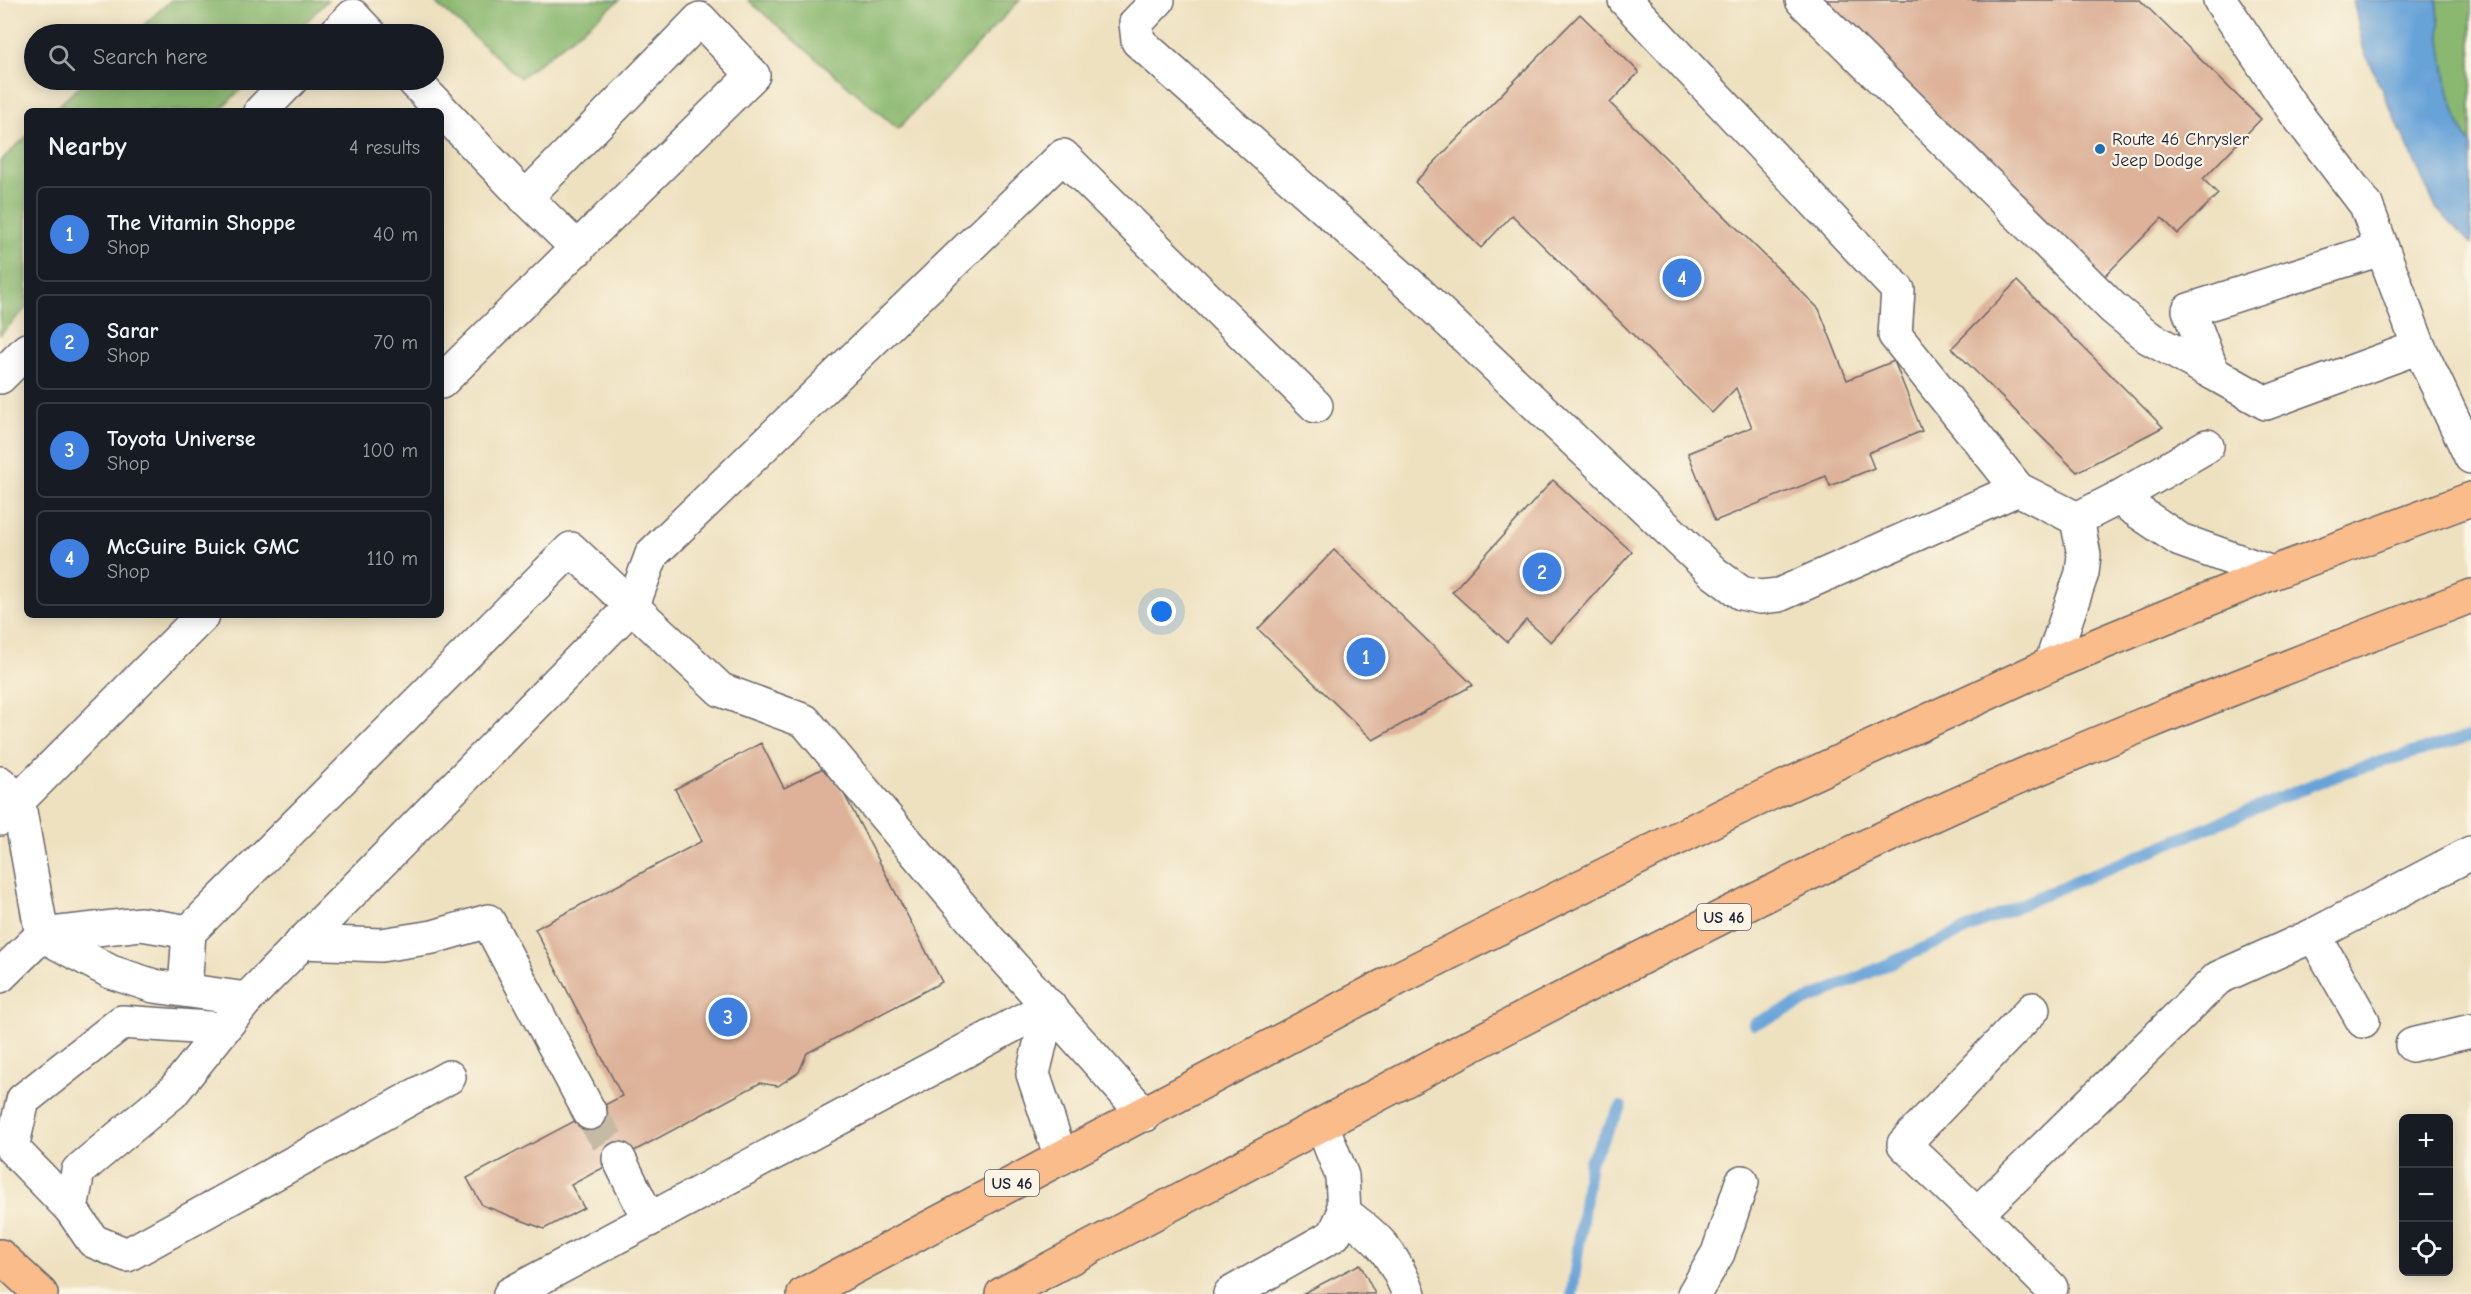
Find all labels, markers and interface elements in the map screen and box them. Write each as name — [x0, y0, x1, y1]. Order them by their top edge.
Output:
search box — [24, 24, 444, 90]
icon: search — [45, 41, 78, 74]
text: Search here — [93, 44, 208, 70]
place label: Route 46 Chrysler Jeep Dodge — [2112, 129, 2250, 171]
text: Nearby — [48, 132, 127, 162]
text: 4 results — [349, 136, 420, 159]
marker: Route 46 Chrysler Jeep Dodge — [2093, 142, 2107, 156]
text: The Vitamin Shoppe — [107, 210, 295, 236]
text: 1 — [66, 223, 73, 246]
text: 40 m — [373, 223, 418, 246]
text: Shop — [107, 236, 150, 259]
pin: 4 — [1662, 256, 1702, 300]
text: Sarar — [107, 318, 158, 344]
text: 2 — [65, 331, 74, 354]
text: 70 m — [373, 331, 418, 354]
text: Shop — [107, 344, 150, 367]
text: Toyota Universe — [107, 426, 255, 452]
text: 3 — [65, 439, 74, 462]
text: 100 m — [363, 439, 418, 462]
text: Shop — [107, 452, 150, 475]
text: McGuire Buick GMC — [107, 534, 299, 560]
text: 4 — [65, 547, 74, 570]
text: 110 m — [367, 547, 418, 570]
pin: 2 — [1522, 550, 1562, 594]
text: Shop — [107, 560, 150, 583]
your location — [1147, 597, 1176, 626]
pin: 1 — [1346, 634, 1386, 680]
road number: US 46 — [1697, 904, 1751, 930]
pin: 3 — [708, 994, 748, 1040]
map controls — [2399, 1114, 2453, 1276]
button: + — [2399, 1114, 2453, 1168]
button: − — [2399, 1168, 2453, 1222]
road number: US 46 — [985, 1170, 1039, 1196]
button: locate — [2399, 1222, 2453, 1276]

